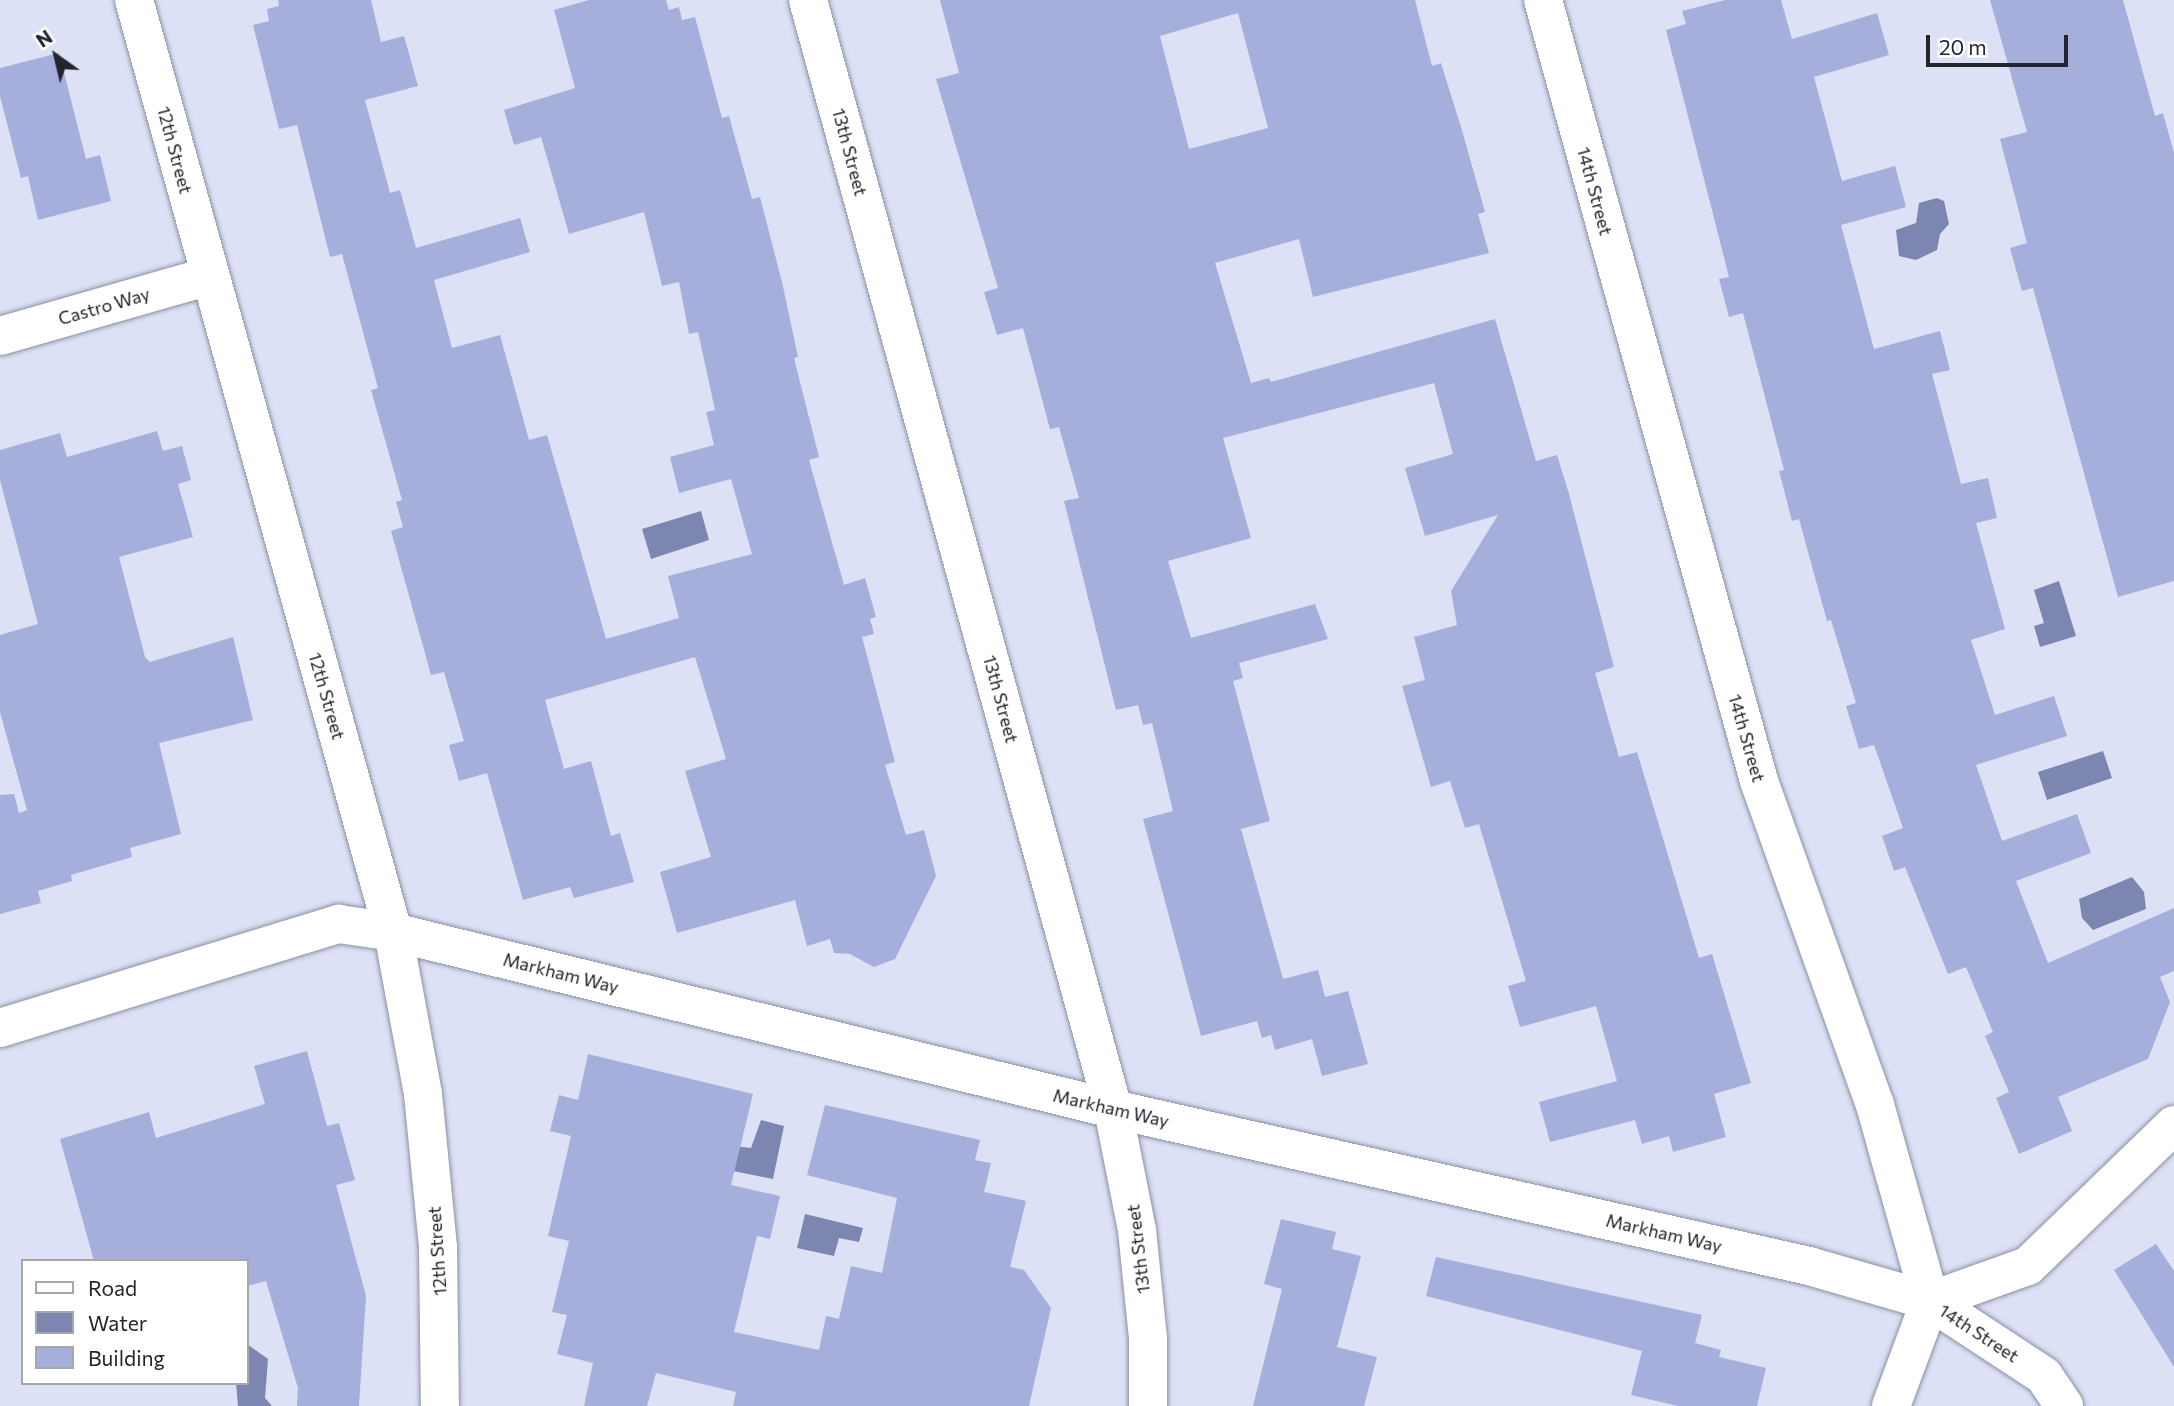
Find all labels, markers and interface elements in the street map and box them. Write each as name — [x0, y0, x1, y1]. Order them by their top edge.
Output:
north arrow — [21, 21, 91, 91]
scale bar — [1929, 21, 2071, 65]
text: N — [32, 25, 56, 52]
text: 20 m — [1939, 34, 1987, 59]
street label: 12th Street — [153, 104, 197, 196]
street label: 13th Street — [828, 106, 872, 198]
street label: 14th Street — [1573, 144, 1617, 238]
street label: Castro Way — [56, 283, 152, 329]
street label: 12th Street — [304, 650, 350, 742]
street label: 13th Street — [979, 653, 1023, 745]
street label: 14th Street — [1724, 692, 1770, 784]
street label: Markham Way — [501, 948, 621, 998]
street label: Markham Way — [1051, 1084, 1171, 1132]
street label: 13th Street — [1122, 1203, 1154, 1295]
street label: 12th Street — [423, 1206, 451, 1296]
street label: Markham Way — [1604, 1209, 1724, 1257]
legend — [21, 1259, 248, 1385]
text: Road — [88, 1275, 137, 1300]
street label: 14th Street — [1935, 1299, 2023, 1367]
text: Water — [88, 1310, 147, 1335]
text: Building — [88, 1345, 165, 1370]

